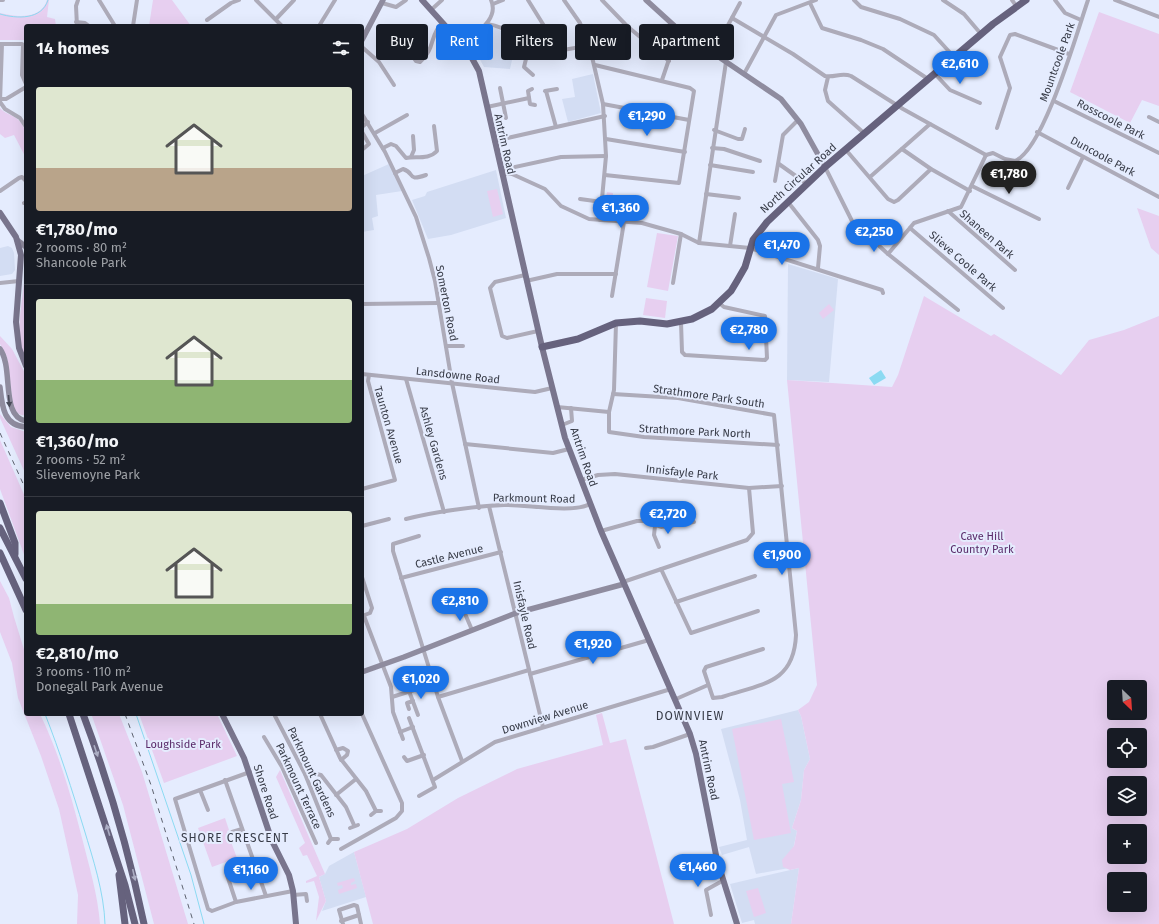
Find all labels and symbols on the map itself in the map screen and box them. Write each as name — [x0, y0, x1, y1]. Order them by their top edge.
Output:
street label: Mountcoole Park — [1037, 20, 1078, 104]
pin: €2,610 — [927, 51, 993, 85]
street label: Rosscoole Park — [1075, 97, 1147, 142]
pin: €1,290 — [614, 103, 680, 137]
street label: Antrim Road — [491, 113, 518, 176]
street label: Duncoole Park — [1068, 134, 1138, 179]
street label: North Circular Road — [758, 141, 839, 216]
pin: €1,780 — [976, 161, 1042, 195]
pin: €1,360 — [588, 195, 654, 229]
street label: Shaneen Park — [957, 207, 1017, 262]
pin: €2,250 — [841, 219, 907, 253]
street label: Slieve Coole Park — [926, 229, 999, 294]
pin: €1,470 — [749, 232, 815, 266]
street label: Somerton Road — [433, 264, 460, 342]
pin: €2,780 — [716, 317, 782, 351]
street label: Lansdowne Road — [415, 365, 501, 386]
street label: Strathmore Park South — [652, 382, 766, 411]
street label: Taunton Avenue — [371, 385, 406, 465]
one-way arrow — [5, 395, 12, 407]
street label: Ashley Gardens — [417, 405, 450, 482]
street label: Strathmore Park North — [639, 422, 751, 441]
street label: Antrim Road — [567, 426, 600, 488]
street label: Innisfayle Park — [645, 462, 719, 483]
street label: Parkmount Road — [493, 491, 575, 506]
pin: €2,720 — [635, 501, 701, 535]
park label: Cave Hill Country Park — [950, 530, 1014, 556]
street label: Castle Avenue — [414, 542, 484, 571]
pin: €1,900 — [749, 542, 815, 576]
street label: Inisfayle Road — [510, 580, 539, 651]
pin: €2,810 — [427, 588, 493, 622]
pin: €1,920 — [560, 631, 626, 665]
pin: €1,020 — [388, 666, 454, 700]
north arrow — [1107, 680, 1147, 720]
street label: Downview Avenue — [500, 698, 590, 737]
district label: DOWNVIEW — [656, 709, 724, 723]
street label: Parkmount Gardens — [285, 725, 338, 819]
park label: Loughside Park — [145, 738, 221, 751]
street label: Antrim Road — [696, 739, 721, 802]
street label: Parkmount Terrace — [273, 741, 324, 831]
one-way arrow — [93, 745, 99, 757]
street label: Shore Road — [251, 763, 281, 821]
one-way arrow — [105, 824, 111, 836]
district label: SHORE CRESCENT — [181, 831, 289, 845]
pin: €1,460 — [665, 854, 731, 888]
pin: €1,160 — [218, 857, 284, 891]
one-way arrow — [131, 869, 137, 881]

